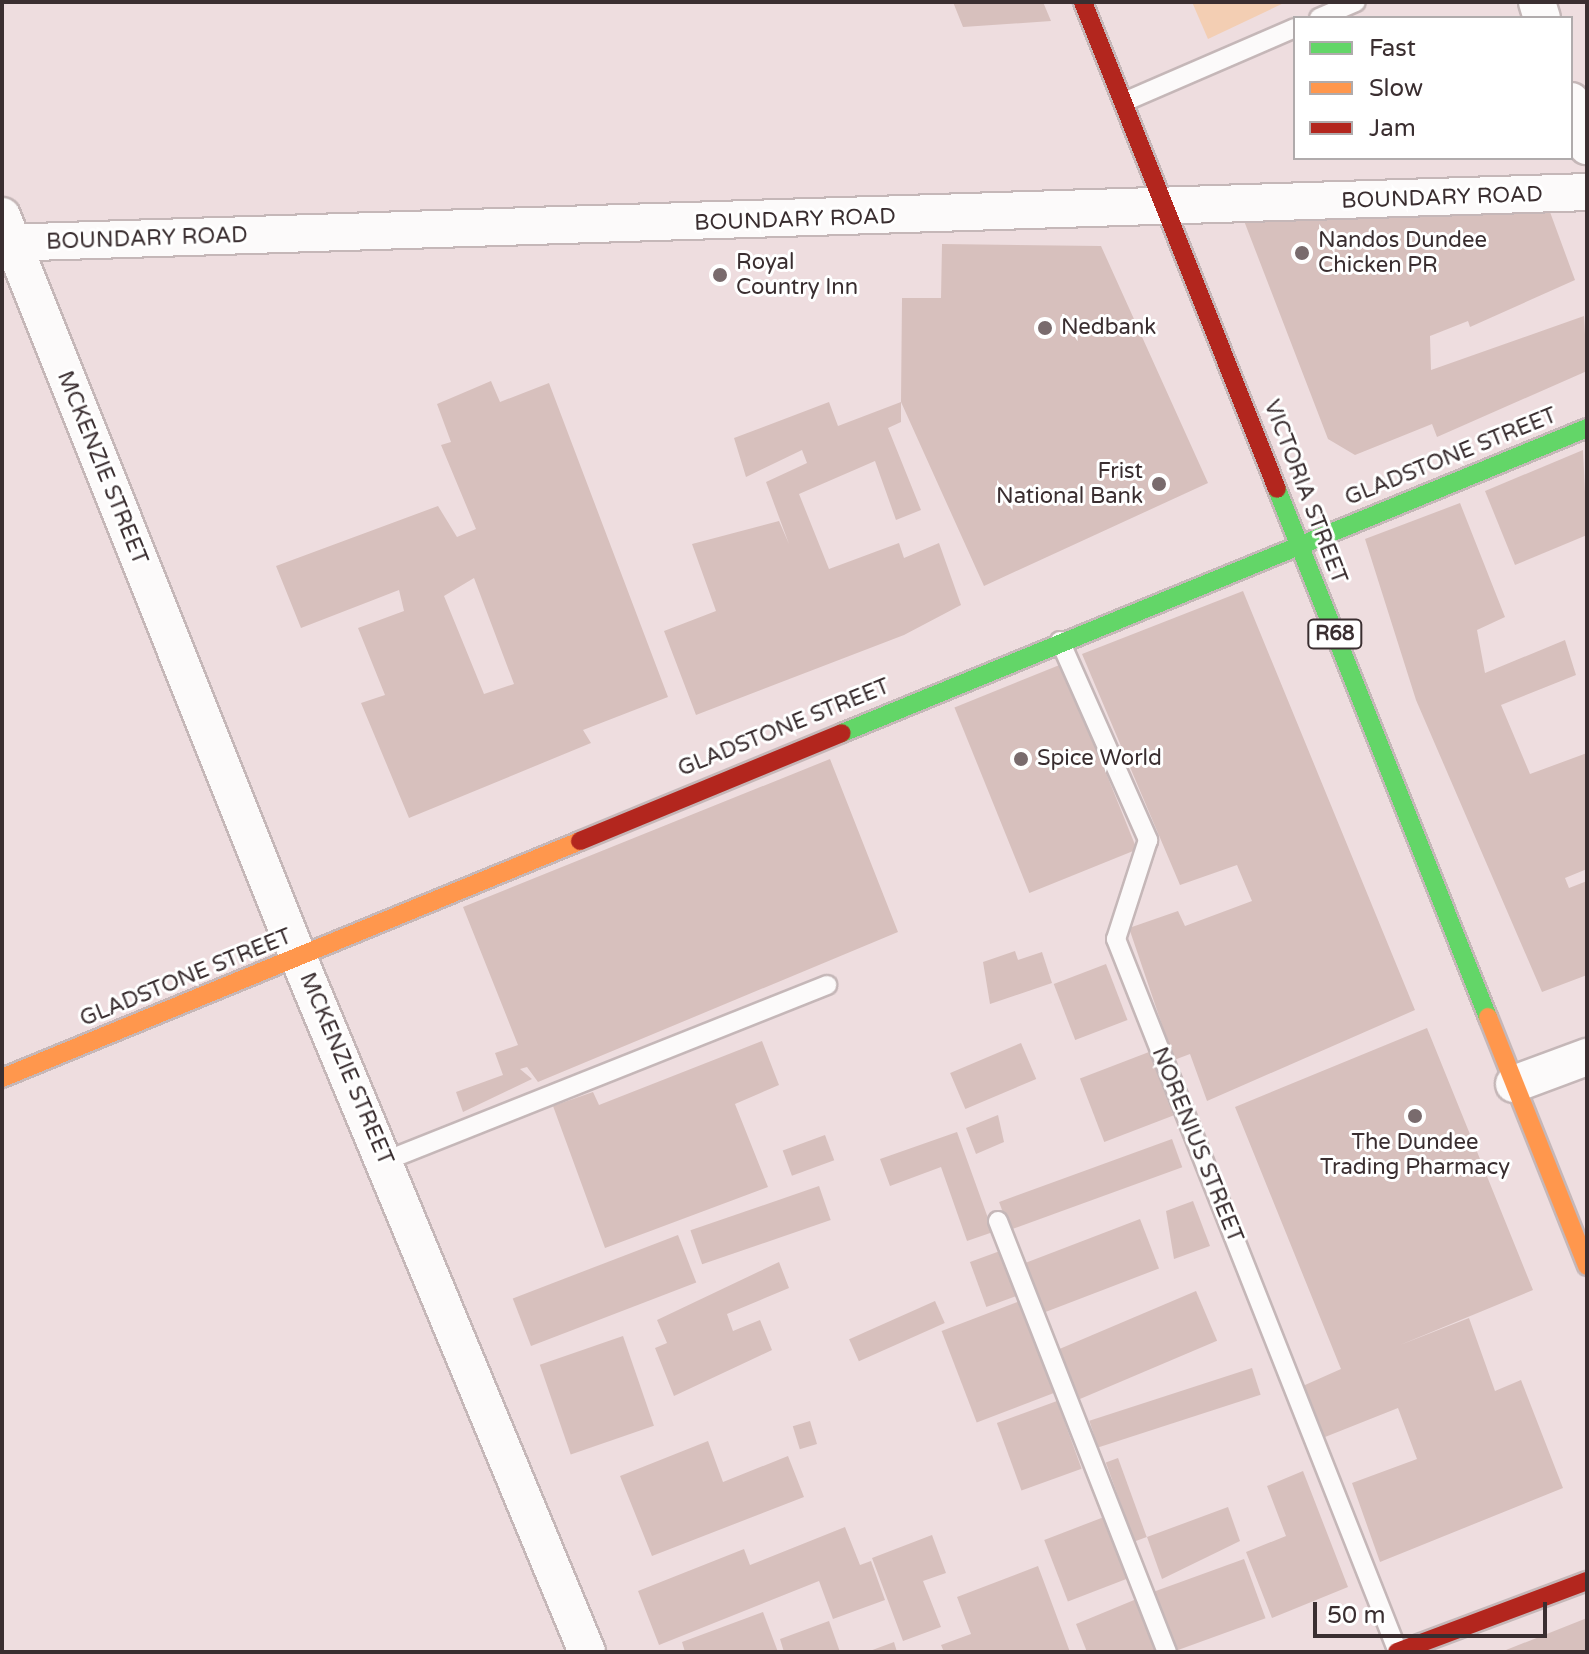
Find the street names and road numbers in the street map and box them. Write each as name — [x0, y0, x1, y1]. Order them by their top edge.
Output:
street label: BOUNDARY ROAD — [1341, 181, 1543, 215]
street label: BOUNDARY ROAD — [694, 203, 896, 237]
street label: BOUNDARY ROAD — [46, 222, 248, 256]
street label: MCKENZIE STREET — [51, 367, 153, 569]
street label: VICTORIA STREET — [1258, 396, 1352, 588]
street label: GLADSTONE STREET — [1341, 402, 1561, 512]
road number: R68 — [1307, 618, 1363, 650]
street label: GLADSTONE STREET — [674, 673, 894, 783]
street label: GLADSTONE STREET — [76, 923, 296, 1033]
street label: MCKENZIE STREET — [294, 969, 398, 1169]
street label: NORENIUS STREET — [1146, 1043, 1248, 1247]

